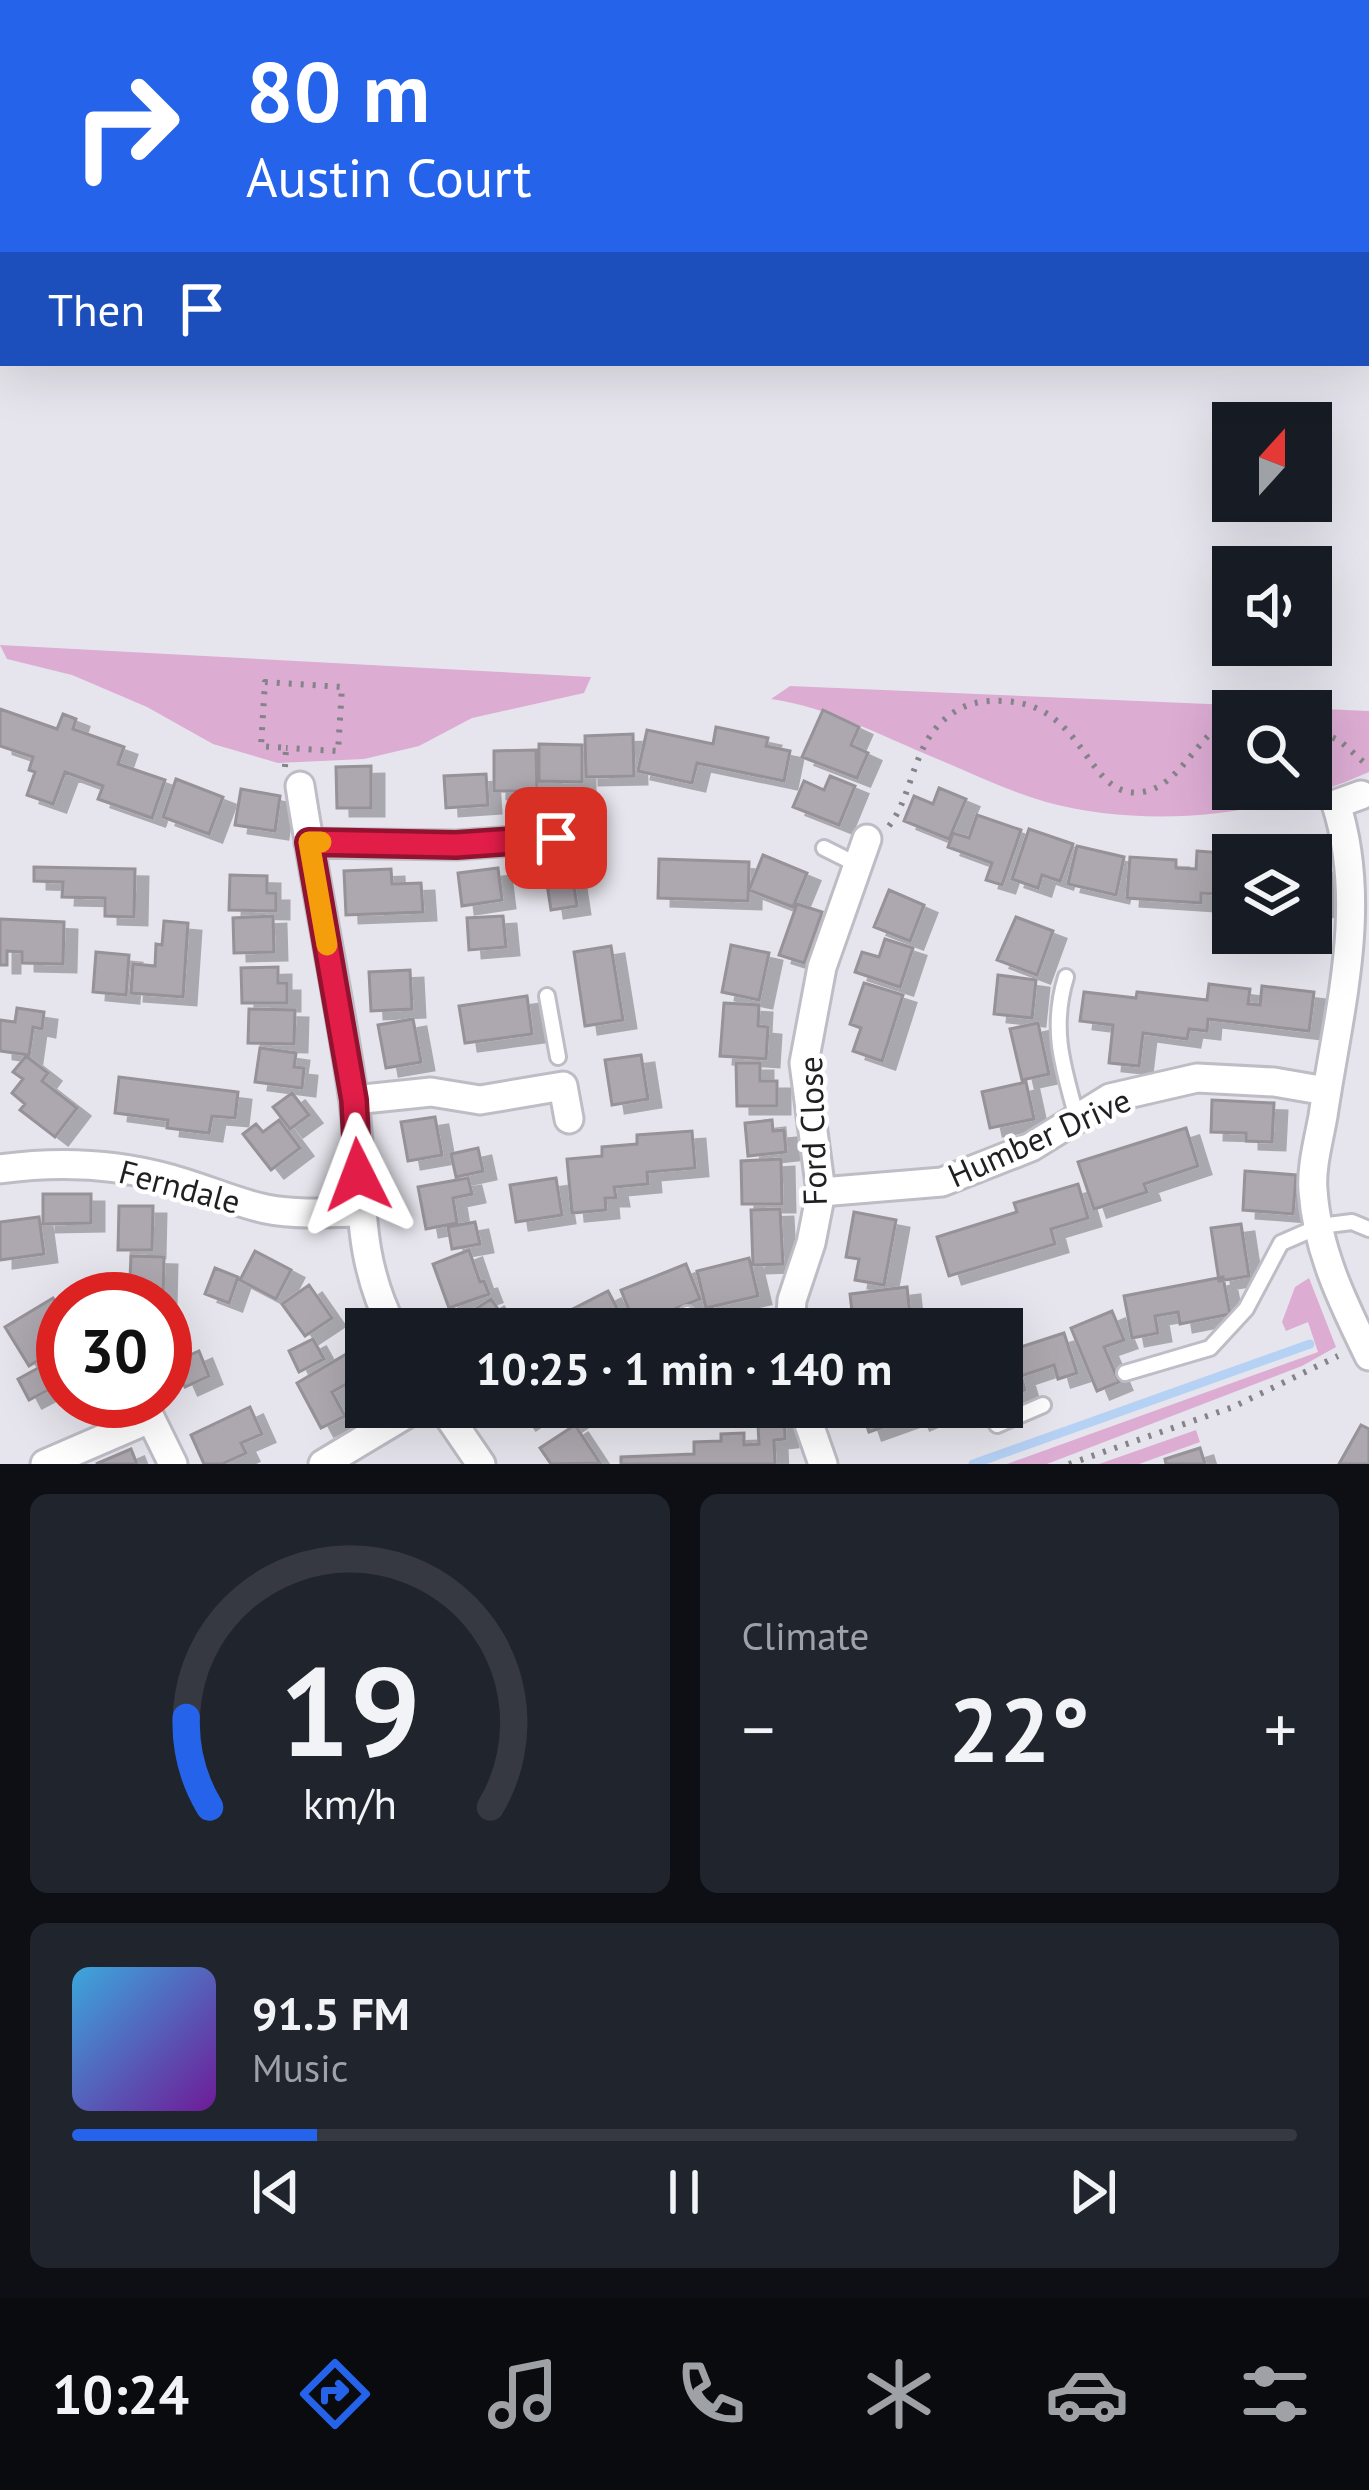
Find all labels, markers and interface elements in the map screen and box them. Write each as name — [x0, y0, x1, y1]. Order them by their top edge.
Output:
text: 80 m — [246, 36, 430, 145]
icon: right — [48, 48, 204, 204]
text: Austin Court — [246, 142, 531, 212]
icon: arrive — [169, 276, 235, 342]
text: Then — [48, 280, 145, 338]
north arrow — [1212, 402, 1332, 522]
map controls — [1212, 402, 1332, 954]
button: sound — [1212, 546, 1332, 666]
button: search — [1212, 690, 1332, 810]
pin — [505, 787, 607, 889]
icon: arrive — [523, 805, 589, 871]
button: layers — [1212, 834, 1332, 954]
street label: Ford Close — [788, 1056, 836, 1206]
street label: Humber Drive — [941, 1078, 1137, 1196]
position arrow — [295, 1112, 421, 1238]
street label: Ferndale — [115, 1149, 245, 1223]
speed limit sign: 30 — [36, 1272, 192, 1428]
text: 10:25 · 1 min · 140 m — [476, 1339, 892, 1397]
text: Climate — [742, 1610, 869, 1661]
text: 19 — [279, 1629, 421, 1790]
text: 22° — [949, 1670, 1090, 1787]
text: − — [742, 1686, 775, 1771]
text: + — [1264, 1686, 1297, 1771]
text: km/h — [303, 1774, 397, 1830]
text: 91.5 FM — [252, 1984, 410, 2042]
text: Music — [252, 2042, 348, 2093]
icon: previous — [243, 2159, 309, 2225]
icon: pause — [651, 2159, 717, 2225]
icon: next — [1060, 2159, 1126, 2225]
icon: directions — [293, 2352, 377, 2436]
icon: music — [481, 2352, 565, 2436]
icon: phone — [669, 2352, 753, 2436]
icon: climate — [857, 2352, 941, 2436]
icon: car — [1045, 2352, 1129, 2436]
icon: filters — [1233, 2352, 1317, 2436]
text: 10:24 — [52, 2359, 189, 2429]

